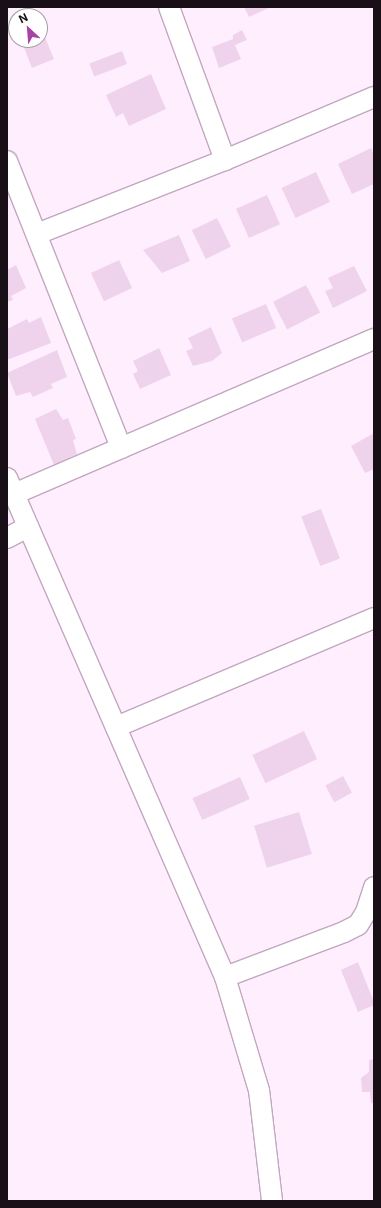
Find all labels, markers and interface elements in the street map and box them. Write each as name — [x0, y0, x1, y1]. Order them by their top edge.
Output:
north arrow — [8, 8, 48, 48]
text: N — [16, 10, 30, 26]

